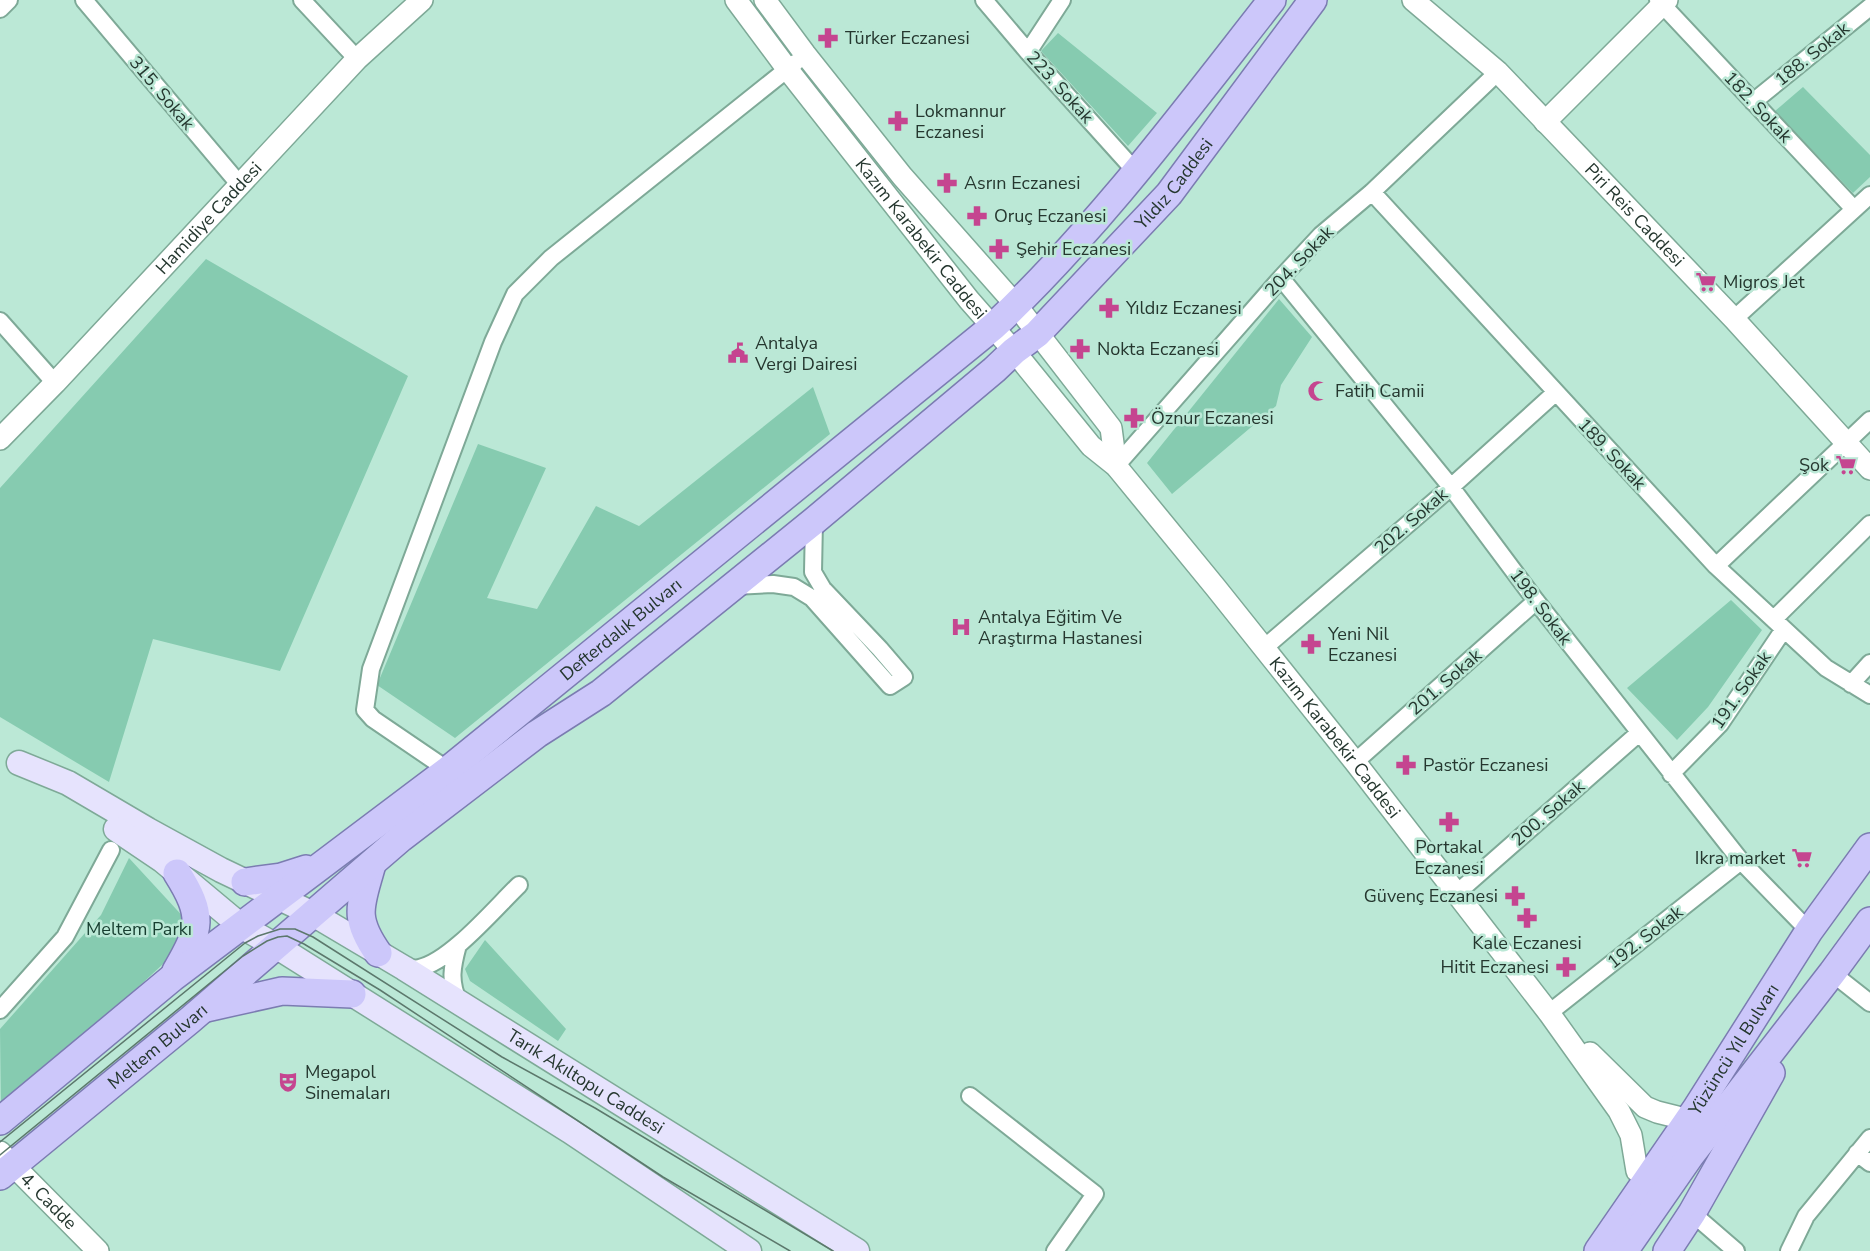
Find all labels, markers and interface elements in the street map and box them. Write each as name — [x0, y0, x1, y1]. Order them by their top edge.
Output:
street label: 188. Sokak — [1770, 16, 1855, 92]
pharmacy icon: Türker Eczanesi — [816, 26, 840, 50]
place label: Türker Eczanesi — [845, 26, 970, 50]
street label: 223. Sokak — [1021, 46, 1100, 129]
street label: 315. Sokak — [124, 51, 201, 136]
street label: 182. Sokak — [1719, 66, 1798, 149]
place label: Lokmannur Eczanesi — [915, 99, 1006, 144]
pharmacy icon: Lokmannur Eczanesi — [886, 109, 910, 133]
street label: Yıldız Caddesi — [1129, 133, 1218, 235]
street label: Kazım Karabekir Caddesi — [850, 153, 992, 324]
street label: Hamidiye Caddesi — [150, 157, 267, 280]
street label: Piri Reis Caddesi — [1579, 158, 1690, 272]
pharmacy icon: Asrın Eczanesi — [935, 171, 959, 195]
place label: Asrın Eczanesi — [964, 171, 1080, 195]
pharmacy icon: Oruç Eczanesi — [965, 204, 989, 228]
place label: Oruç Eczanesi — [994, 204, 1106, 228]
street label: 204. Sokak — [1259, 220, 1339, 302]
pharmacy icon: Şehir Eczanesi — [987, 237, 1011, 261]
place label: Şehir Eczanesi — [1016, 237, 1131, 261]
supermarket icon: Migros Jet — [1694, 270, 1718, 294]
place label: Migros Jet — [1723, 270, 1805, 294]
pharmacy icon: Yıldız Eczanesi — [1097, 296, 1121, 320]
place label: Yıldız Eczanesi — [1125, 296, 1242, 320]
place label: Antalya Vergi Dairesi — [754, 331, 857, 376]
pharmacy icon: Nokta Eczanesi — [1068, 337, 1092, 361]
place label: Nokta Eczanesi — [1097, 337, 1219, 361]
public building icon: Antalya Vergi Dairesi — [726, 341, 750, 365]
mosque icon: Fatih Camii — [1306, 379, 1330, 403]
place label: Fatih Camii — [1335, 379, 1425, 403]
pharmacy icon: Öznur Eczanesi — [1122, 406, 1146, 430]
place label: Öznur Eczanesi — [1151, 406, 1274, 430]
street label: 189. Sokak — [1573, 413, 1652, 496]
place label: Şok — [1799, 453, 1830, 477]
supermarket icon: Şok — [1834, 453, 1858, 477]
street label: 202. Sokak — [1369, 482, 1453, 559]
street label: 198. Sokak — [1504, 564, 1578, 651]
street label: Defterdalık Bulvarı — [555, 573, 687, 686]
place label: Antalya Eğitim Ve Araştırma Hastanesi — [978, 605, 1142, 650]
hospital icon: Antalya Eğitim Ve Araştırma Hastanesi — [949, 615, 973, 639]
place label: Yeni Nil Eczanesi — [1327, 622, 1397, 667]
pharmacy icon: Yeni Nil Eczanesi — [1299, 632, 1323, 656]
street label: 201. Sokak — [1403, 643, 1487, 720]
street label: 191. Sokak — [1705, 646, 1777, 734]
street label: Kazım Karabekir Caddesi — [1264, 652, 1406, 823]
pharmacy icon: Pastör Eczanesi — [1394, 753, 1418, 777]
place label: Pastör Eczanesi — [1423, 753, 1549, 777]
street label: 200. Sokak — [1506, 774, 1590, 851]
pharmacy icon: Portakal Eczanesi — [1437, 810, 1461, 834]
place label: Portakal Eczanesi — [1414, 835, 1484, 880]
place label: Ikra market — [1695, 846, 1786, 870]
supermarket icon: Ikra market — [1790, 846, 1814, 870]
place label: Güvenç Eczanesi — [1364, 884, 1498, 908]
pharmacy icon: Güvenç Eczanesi — [1503, 884, 1527, 908]
street label: 192. Sokak — [1602, 899, 1688, 974]
pharmacy icon: Kale Eczanesi — [1515, 906, 1539, 930]
park label: Meltem Parkı — [86, 917, 192, 941]
place label: Kale Eczanesi — [1472, 931, 1582, 955]
place label: Hitit Eczanesi — [1441, 955, 1549, 979]
pharmacy icon: Hitit Eczanesi — [1554, 955, 1578, 979]
street label: Yüzüncü Yıl Bulvarı — [1683, 979, 1785, 1121]
street label: Meltem Bulvarı — [103, 998, 213, 1095]
street label: Tarık Akıltopu Caddesi — [503, 1023, 669, 1140]
place label: Megapol Sinemaları — [305, 1060, 390, 1105]
theatre icon: Megapol Sinemaları — [276, 1070, 300, 1094]
street label: 4. Cadde — [15, 1167, 82, 1235]

